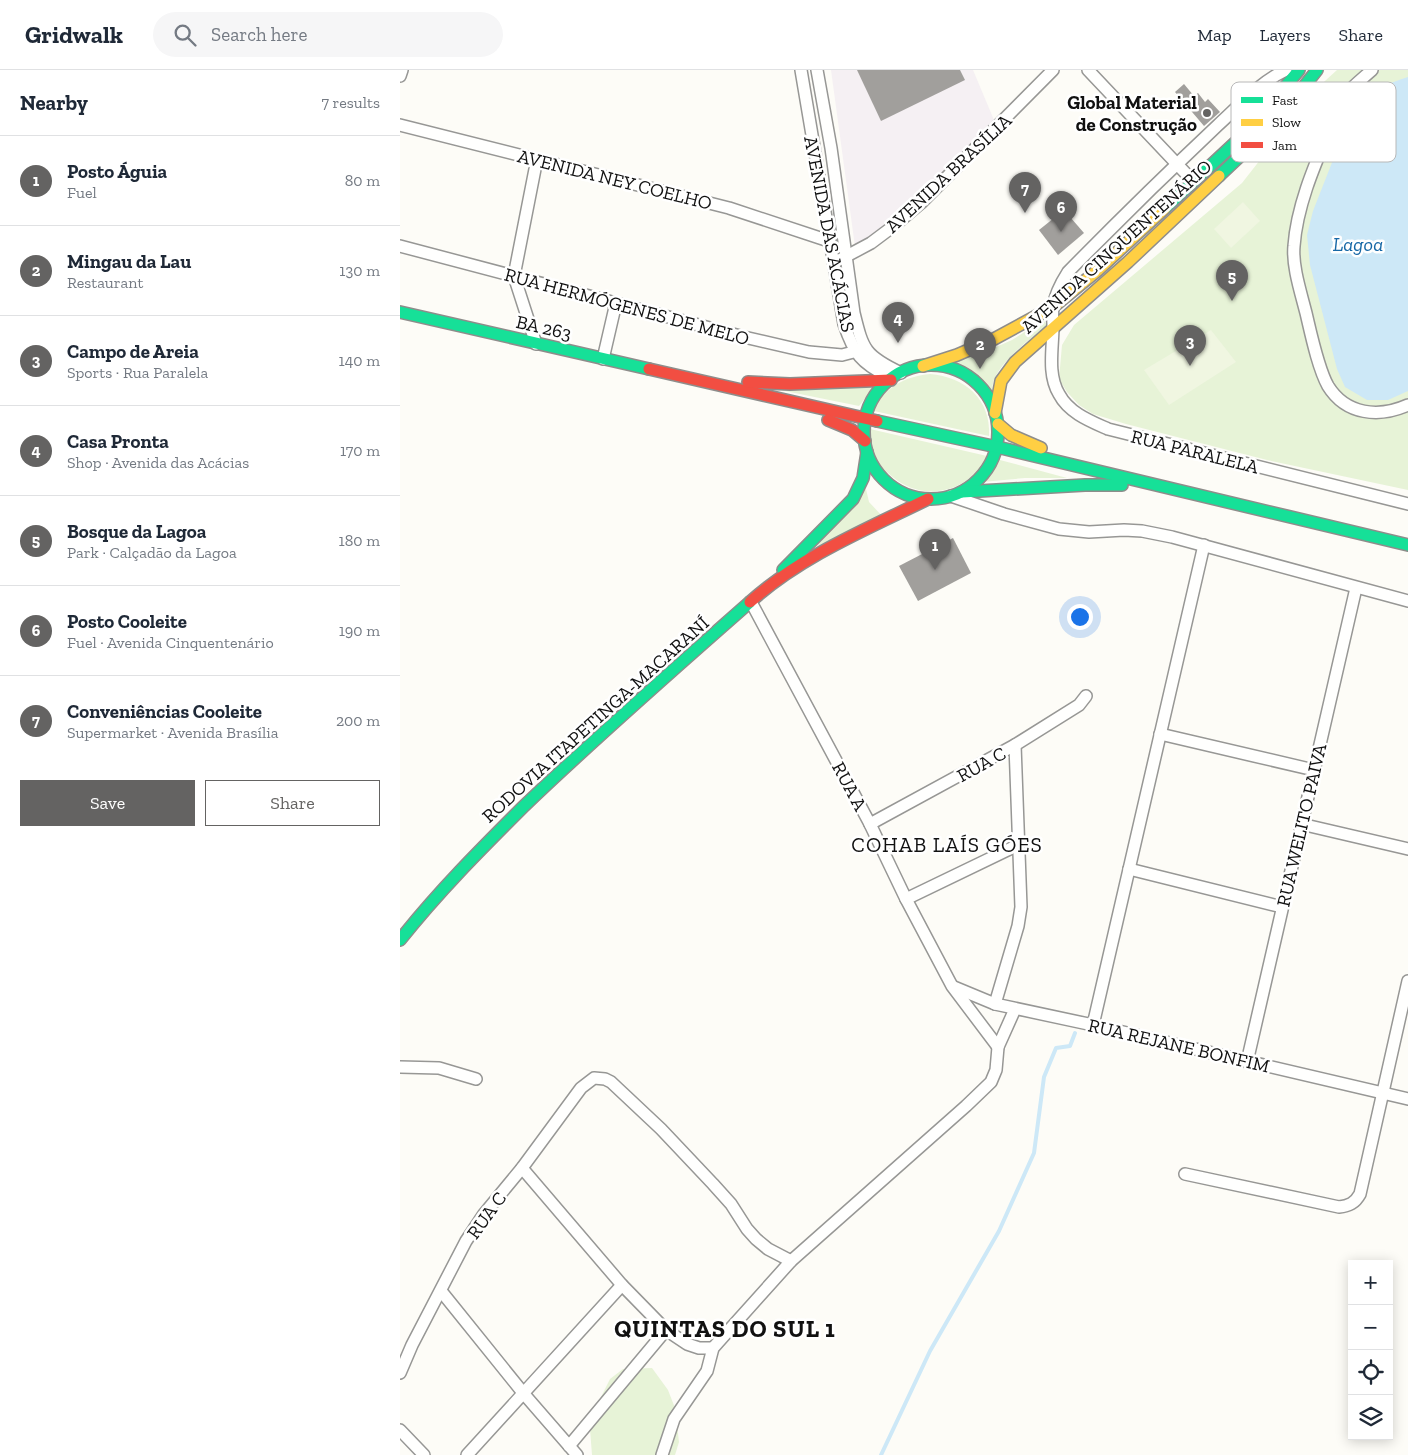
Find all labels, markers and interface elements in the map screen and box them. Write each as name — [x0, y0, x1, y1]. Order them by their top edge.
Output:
search box — [153, 12, 503, 57]
text: Gridwalk — [25, 20, 123, 49]
icon: search — [171, 21, 199, 49]
text: Search here — [211, 23, 307, 46]
text: Map — [1197, 24, 1232, 46]
text: Layers — [1260, 24, 1311, 46]
text: Share — [1339, 24, 1383, 46]
legend — [1231, 82, 1396, 162]
text: Nearby — [20, 90, 88, 115]
place label: Global Material de Construção — [1067, 91, 1198, 136]
text: Fast — [1272, 92, 1299, 109]
text: 7 results — [321, 93, 380, 112]
marker: Global Material de Construção — [1201, 107, 1213, 119]
street label: AVENIDA BRASÍLIA — [881, 109, 1017, 238]
text: Slow — [1272, 114, 1301, 131]
street label: AVENIDA DAS ACÁCIAS — [799, 134, 860, 334]
text: Jam — [1272, 137, 1297, 154]
street label: AVENIDA NEY COELHO — [515, 144, 715, 215]
street label: AVENIDA CINQUENTENÁRIO — [1016, 155, 1217, 338]
text: Posto Águia — [67, 160, 167, 183]
text: 1 — [33, 171, 39, 190]
text: 80 m — [345, 171, 380, 190]
pin: 7 — [1009, 172, 1041, 213]
text: Fuel — [67, 183, 97, 202]
pin: 6 — [1045, 191, 1077, 232]
water label: Lagoa — [1333, 232, 1383, 256]
text: Mingau da Lau — [67, 250, 191, 273]
pin: 5 — [1216, 260, 1248, 301]
text: 2 — [32, 261, 40, 280]
text: 130 m — [339, 261, 380, 280]
street label: RUA HERMÓGENES DE MELO — [502, 263, 752, 350]
text: Restaurant — [67, 273, 143, 292]
pin: 4 — [882, 302, 914, 343]
street label: BA 263 — [514, 310, 574, 345]
pin: 3 — [1174, 325, 1206, 366]
pin: 2 — [964, 328, 996, 369]
text: Campo de Areia — [67, 340, 199, 363]
text: 3 — [32, 351, 40, 370]
text: 140 m — [339, 351, 380, 370]
text: Sports · Rua Paralela — [67, 363, 208, 382]
street label: RUA PARALELA — [1129, 425, 1262, 479]
text: Casa Pronta — [67, 430, 169, 453]
text: 4 — [31, 441, 41, 460]
text: 170 m — [340, 441, 380, 460]
text: Shop · Avenida das Acácias — [67, 453, 249, 472]
text: Bosque da Lagoa — [67, 520, 206, 543]
pin: 1 — [919, 529, 951, 570]
text: 5 — [32, 531, 40, 550]
text: 180 m — [339, 531, 380, 550]
text: Park · Calçadão da Lagoa — [67, 543, 237, 562]
your location — [1067, 604, 1093, 630]
text: Posto Cooleite — [67, 610, 187, 633]
street label: RODOVIA ITAPETINGA-MACARANÍ — [477, 611, 714, 827]
text: 6 — [32, 621, 40, 640]
text: 190 m — [339, 621, 380, 640]
text: Fuel · Avenida Cinquentenário — [67, 633, 274, 652]
text: Conveniências Cooleite — [67, 700, 262, 723]
text: 7 — [32, 711, 40, 730]
text: 200 m — [336, 711, 380, 730]
text: Supermarket · Avenida Brasília — [67, 723, 278, 742]
street label: RUA WELITO PAIVA — [1272, 741, 1332, 909]
street label: RUA C — [953, 742, 1010, 787]
street label: RUA A — [827, 758, 872, 815]
button: Save — [20, 780, 195, 826]
button: Share — [205, 780, 380, 826]
district label: COHAB LAÍS GÓES — [851, 832, 1043, 857]
street label: RUA REJANE BONFIM — [1086, 1013, 1272, 1078]
street label: RUA C — [462, 1187, 511, 1243]
map controls — [1348, 1260, 1393, 1440]
button: + — [1348, 1260, 1393, 1305]
button: − — [1348, 1305, 1393, 1350]
district label: QUINTAS DO SUL 1 — [614, 1314, 836, 1343]
button: locate — [1348, 1350, 1393, 1395]
button: layers — [1348, 1395, 1393, 1440]

